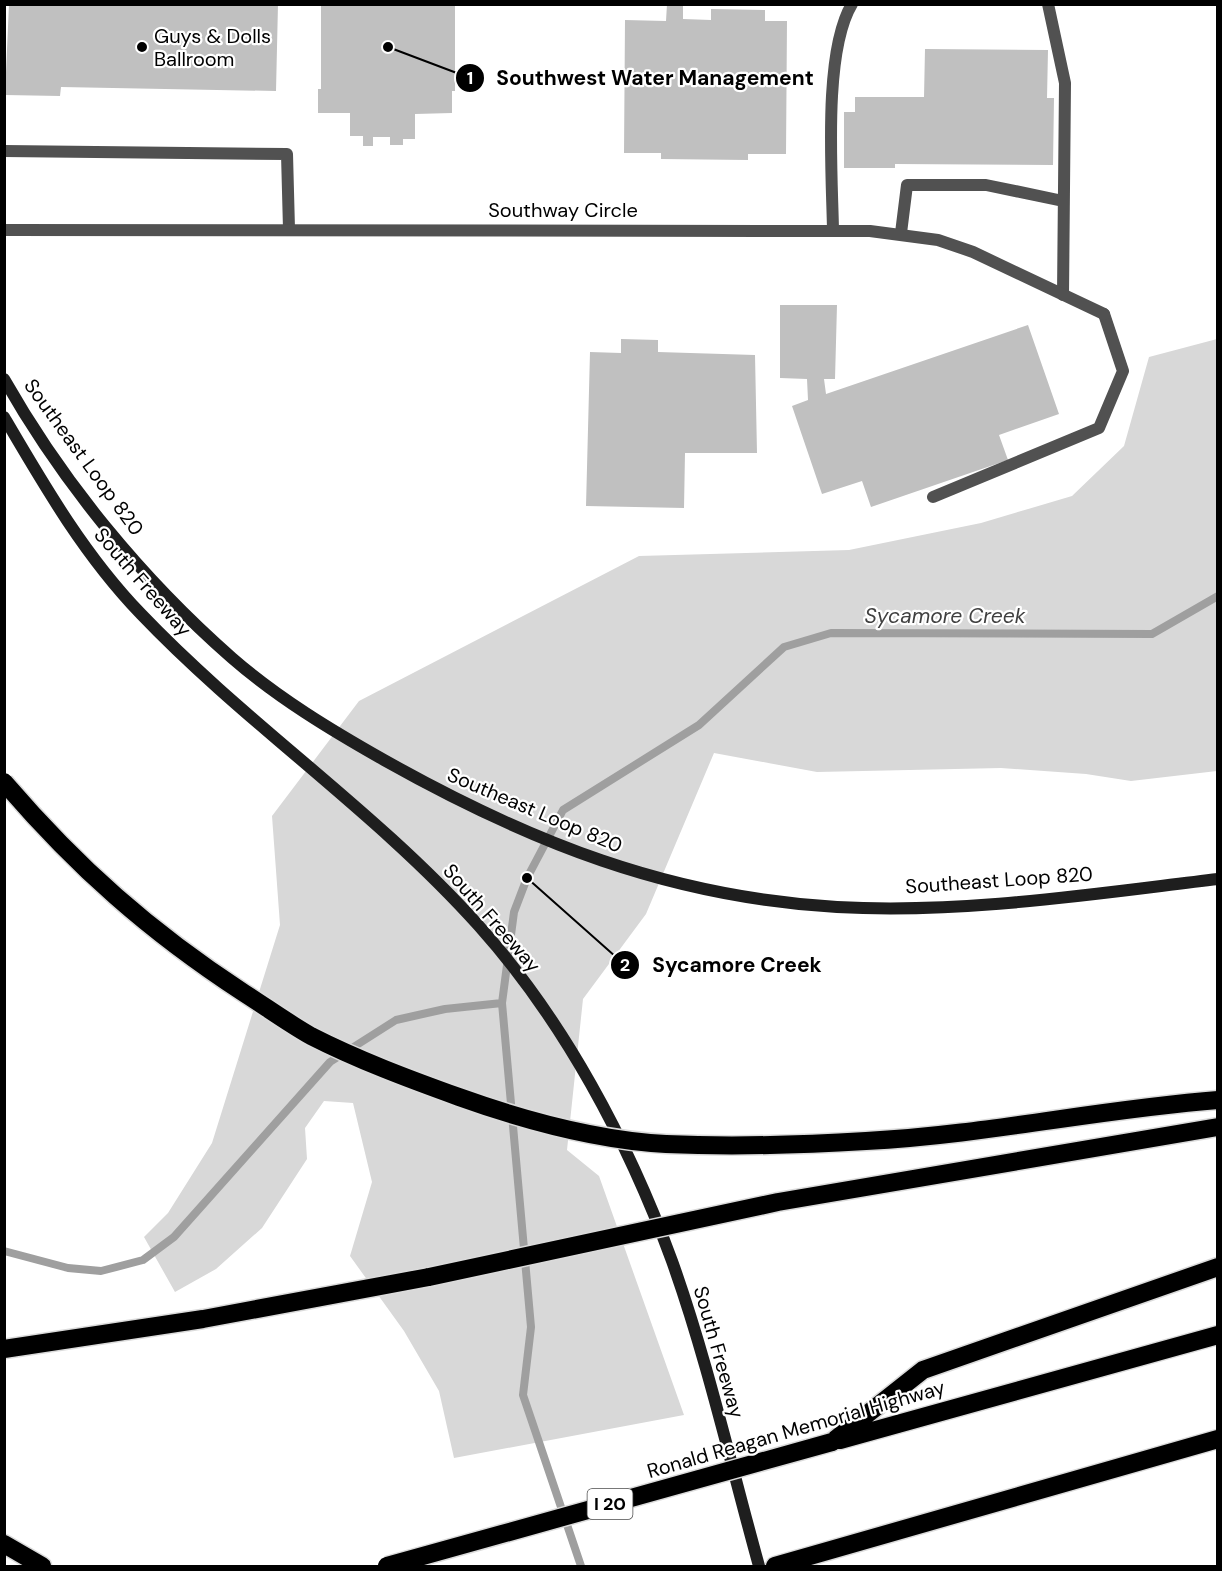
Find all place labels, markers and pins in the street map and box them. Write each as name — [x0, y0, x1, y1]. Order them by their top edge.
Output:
place label: Guys & Dolls Ballroom — [154, 23, 271, 72]
marker: Guys & Dolls Ballroom — [135, 40, 149, 54]
callout: Southwest Water Management — [455, 59, 826, 98]
callout: Sycamore Creek — [610, 945, 833, 984]

